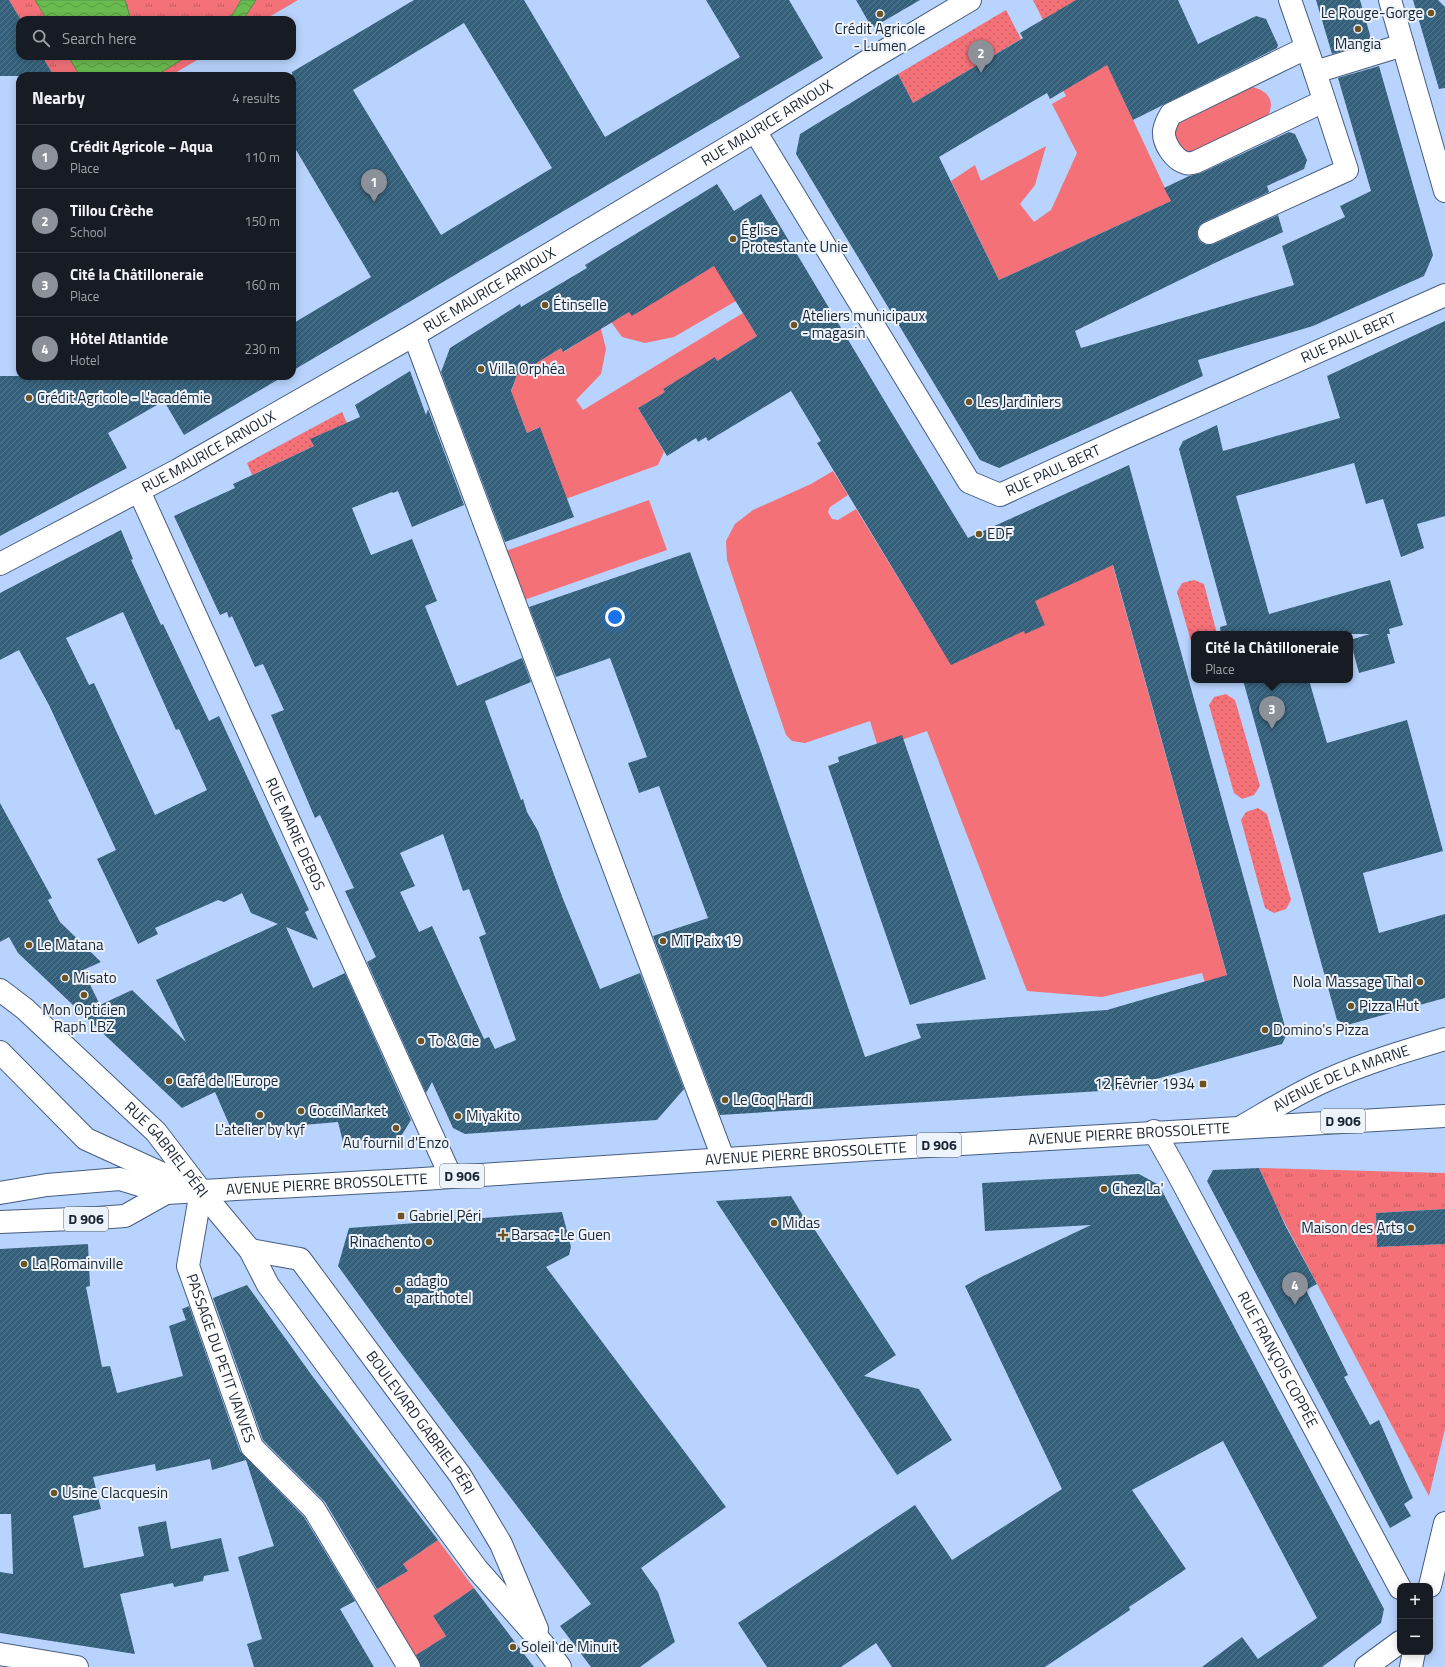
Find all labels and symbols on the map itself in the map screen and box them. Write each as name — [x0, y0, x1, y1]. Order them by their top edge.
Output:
place label: Le Rouge-Gorge — [1321, 1, 1423, 24]
marker: Le Rouge-Gorge — [1426, 8, 1436, 18]
marker: Crédit Agricole - Lumen — [875, 9, 885, 19]
place label: Crédit Agricole - Lumen — [835, 17, 925, 57]
marker: Mangia — [1353, 24, 1363, 34]
place label: Mangia — [1335, 32, 1382, 55]
pin: 2 — [968, 40, 994, 73]
street label: RUE MAURICE ARNOUX — [697, 73, 838, 172]
pin: 1 — [361, 169, 387, 202]
place label: Église Protestante Unie — [741, 218, 848, 258]
marker: Église Protestante Unie — [728, 234, 738, 244]
street label: RUE MAURICE ARNOUX — [419, 241, 560, 338]
place label: Étinselle — [553, 293, 607, 316]
marker: Étinselle — [540, 300, 550, 310]
place label: Ateliers municipaux - magasin — [802, 304, 925, 344]
street label: RUE PAUL BERT — [1297, 306, 1400, 369]
marker: Ateliers municipaux - magasin — [789, 320, 799, 330]
place label: Villa Orphéa — [489, 357, 565, 380]
marker: Villa Orphéa — [476, 364, 486, 374]
place label: Crédit Agricole - L'académie — [37, 386, 211, 409]
place label: Les Jardiniers — [977, 390, 1061, 413]
marker: Crédit Agricole - L'académie — [24, 393, 34, 403]
marker: Les Jardiniers — [964, 397, 974, 407]
street label: RUE MAURICE ARNOUX — [137, 404, 280, 498]
street label: RUE PAUL BERT — [1001, 438, 1104, 502]
place label: EDF — [987, 522, 1013, 545]
marker: EDF — [974, 529, 984, 539]
your location — [605, 607, 625, 627]
pin: 3 — [1259, 696, 1285, 729]
street label: RUE MARIE DEBOS — [260, 774, 331, 894]
place label: MT Paix 19 — [671, 929, 741, 952]
place label: Le Matana — [37, 933, 104, 956]
marker: MT Paix 19 — [658, 936, 668, 946]
marker: Le Matana — [24, 940, 34, 950]
place label: Misato — [73, 966, 117, 989]
place label: Nola Massage Thai — [1293, 970, 1412, 993]
marker: Misato — [60, 973, 70, 983]
marker: Nola Massage Thai — [1415, 977, 1425, 987]
marker: Mon Opticien Raph LBZ — [79, 990, 89, 1000]
place label: Pizza Hut — [1359, 994, 1420, 1017]
place label: Mon Opticien Raph LBZ — [42, 998, 126, 1038]
marker: Pizza Hut — [1346, 1001, 1356, 1011]
place label: Domino's Pizza — [1273, 1018, 1369, 1041]
marker: Domino's Pizza — [1260, 1025, 1270, 1035]
place label: To & Cie — [429, 1029, 479, 1052]
marker: To & Cie — [416, 1036, 426, 1046]
street label: AVENUE DE LA MARNE — [1268, 1038, 1412, 1117]
place label: Café de l'Europe — [177, 1069, 278, 1092]
place label: 12 Février 1934 — [1094, 1072, 1195, 1095]
marker: Café de l'Europe — [164, 1076, 174, 1086]
marker: 12 Février 1934 — [1198, 1079, 1208, 1089]
place label: Le Coq Hardi — [733, 1088, 812, 1111]
marker: Le Coq Hardi — [720, 1095, 730, 1105]
street label: RUE GABRIEL PÉRI — [119, 1096, 214, 1202]
place label: CocciMarket — [309, 1099, 387, 1122]
place label: Miyakito — [466, 1104, 520, 1127]
marker: CocciMarket — [296, 1106, 306, 1116]
road number: D 906 — [1321, 1109, 1365, 1133]
marker: L'atelier by kyf — [255, 1110, 265, 1120]
marker: Miyakito — [453, 1111, 463, 1121]
street label: AVENUE PIERRE BROSSOLETTE — [1028, 1116, 1231, 1151]
place label: L'atelier by kyf — [215, 1118, 305, 1141]
marker: Au fournil d'Enzo — [391, 1123, 401, 1133]
place label: Au fournil d'Enzo — [343, 1131, 449, 1154]
road number: D 906 — [917, 1133, 961, 1157]
street label: AVENUE PIERRE BROSSOLETTE — [704, 1135, 907, 1171]
road number: D 906 — [440, 1164, 484, 1188]
street label: AVENUE PIERRE BROSSOLETTE — [225, 1167, 428, 1201]
place label: Chez La' — [1112, 1177, 1164, 1200]
marker: Chez La' — [1099, 1184, 1109, 1194]
place label: Gabriel Péri — [409, 1204, 481, 1227]
road number: D 906 — [64, 1207, 108, 1231]
marker: Gabriel Péri — [396, 1211, 406, 1221]
place label: Midas — [782, 1211, 820, 1234]
place label: Maison des Arts — [1301, 1216, 1403, 1239]
marker: Midas — [769, 1218, 779, 1228]
place label: Barsac-Le Guen — [511, 1223, 611, 1246]
marker: Maison des Arts — [1406, 1223, 1416, 1233]
place label: Rinachento — [350, 1230, 421, 1253]
marker: Barsac-Le Guen — [498, 1230, 508, 1240]
marker: Rinachento — [424, 1237, 434, 1247]
place label: La Romainville — [32, 1252, 123, 1275]
marker: La Romainville — [19, 1259, 29, 1269]
place label: adagio aparthotel — [406, 1269, 472, 1309]
street label: PASSAGE DU PETIT VANVES — [181, 1270, 262, 1446]
pin: 4 — [1282, 1272, 1308, 1305]
marker: adagio aparthotel — [393, 1285, 403, 1295]
street label: RUE FRANÇOIS COPPÉE — [1232, 1287, 1324, 1432]
street label: BOULEVARD GABRIEL PÉRI — [361, 1346, 481, 1499]
place label: Usine Clacquesin — [62, 1481, 168, 1504]
marker: Usine Clacquesin — [49, 1488, 59, 1498]
place label: Soleil de Minuit — [521, 1635, 618, 1658]
marker: Soleil de Minuit — [508, 1642, 518, 1652]

